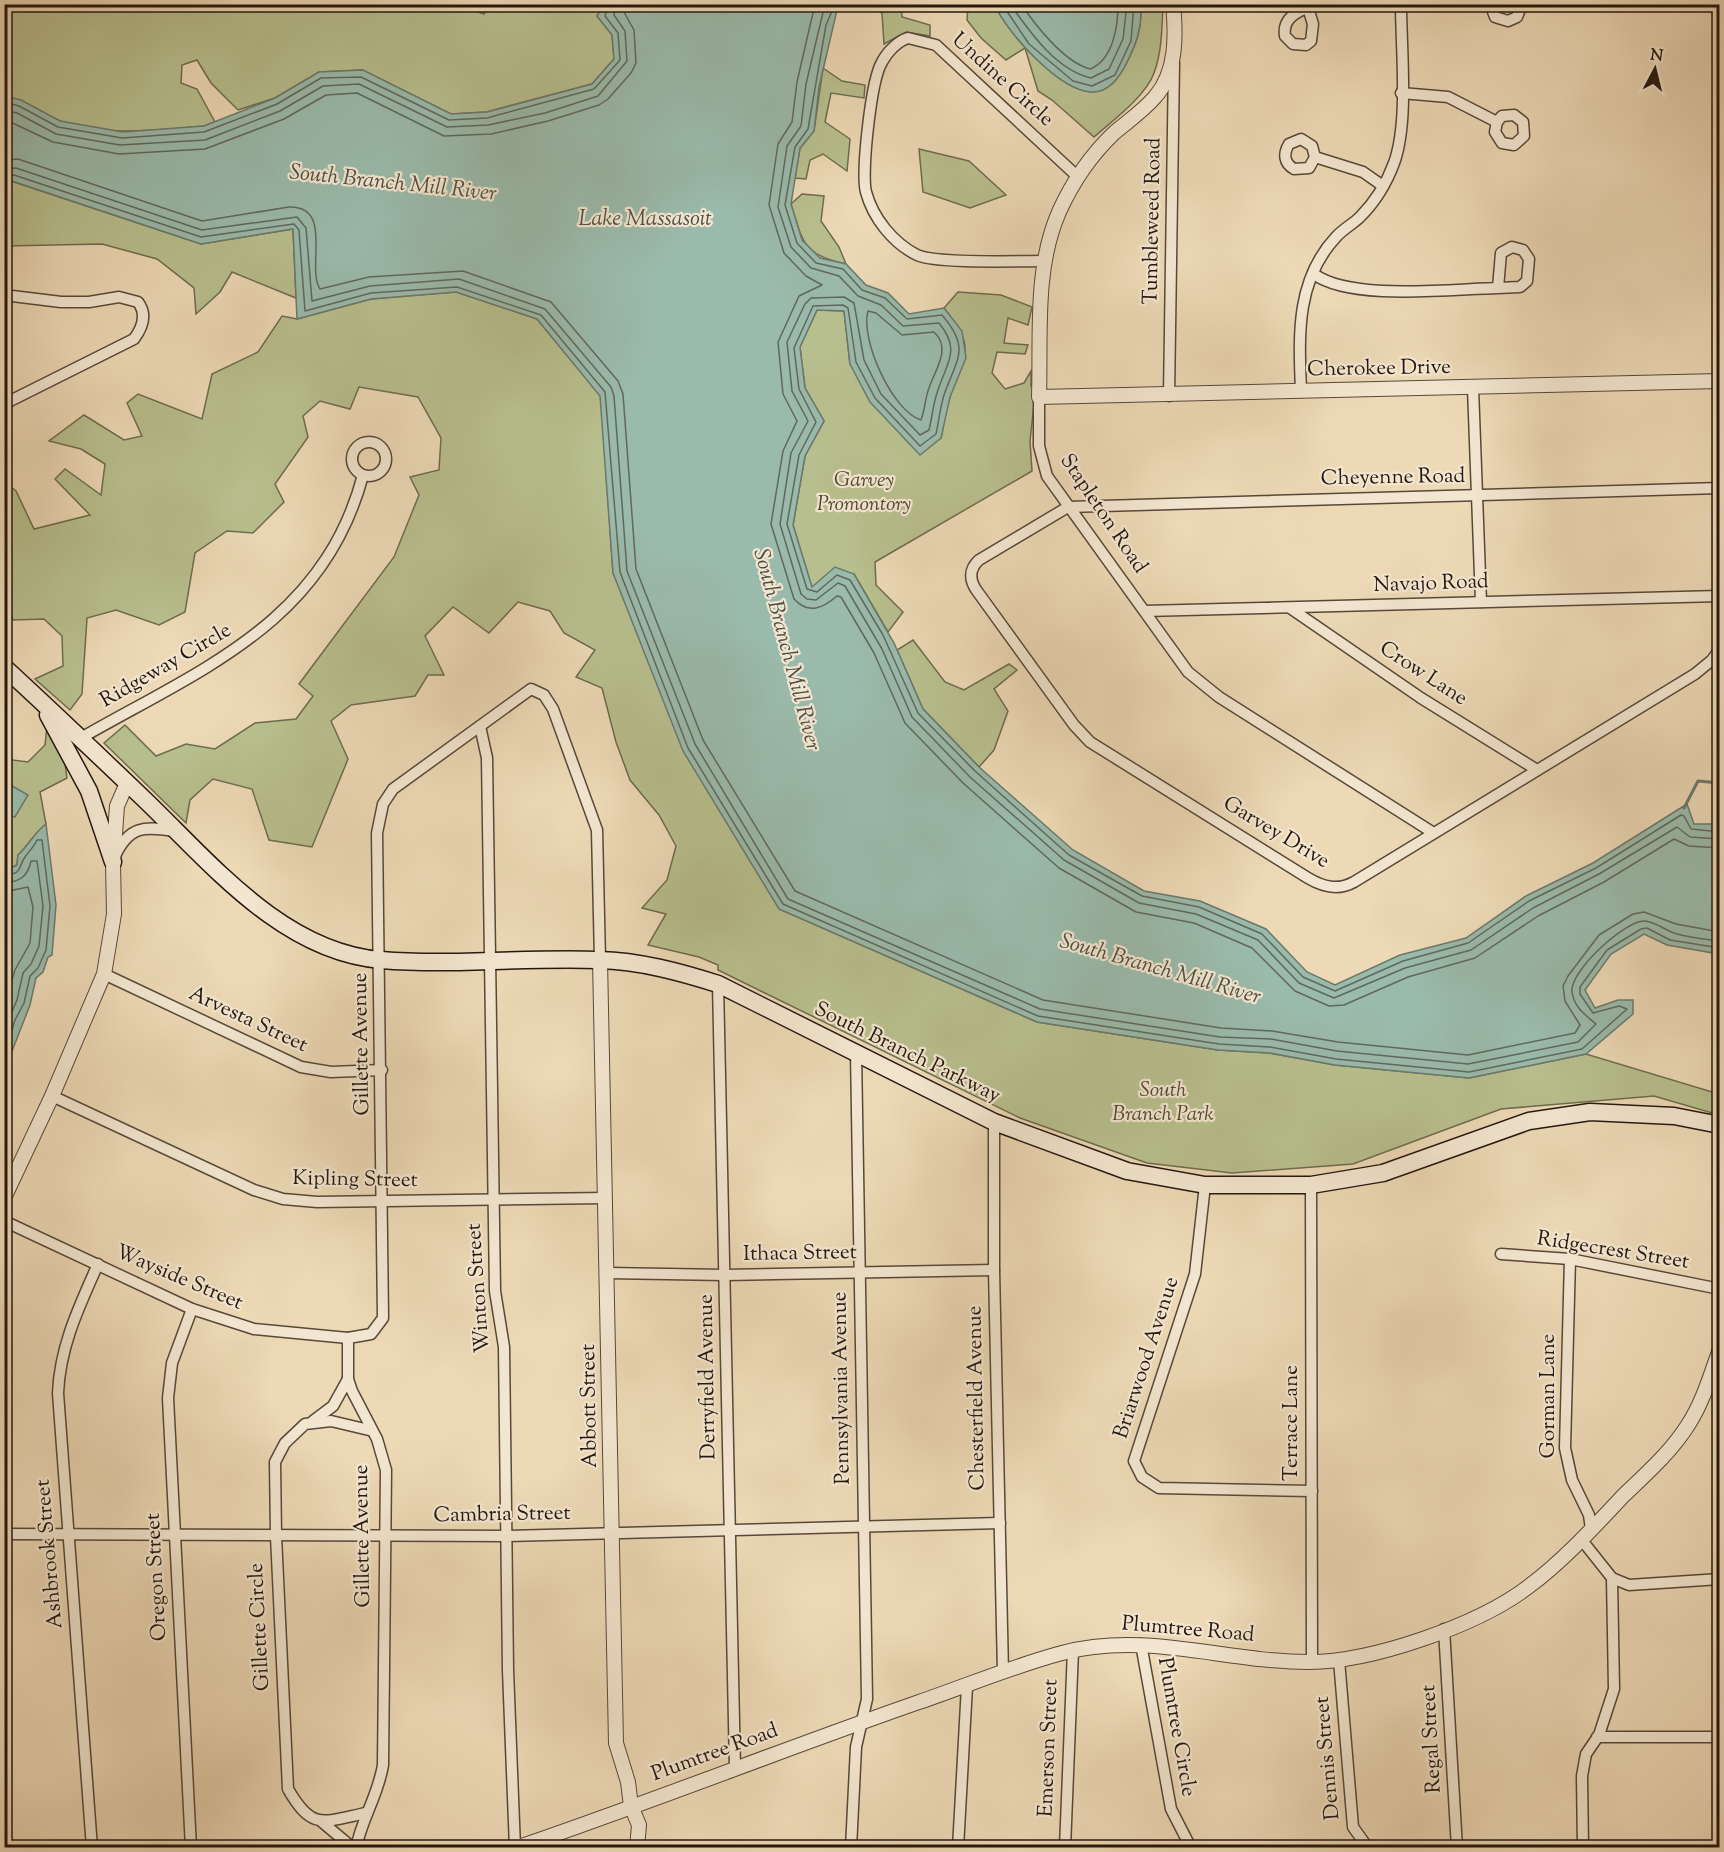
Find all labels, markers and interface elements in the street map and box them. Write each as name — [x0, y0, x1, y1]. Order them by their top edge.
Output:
street label: Undine Circle — [944, 26, 1060, 134]
north arrow — [1625, 39, 1685, 99]
text: N — [1649, 44, 1664, 69]
street label: Tumbleweed Road — [1137, 137, 1169, 305]
water label: South Branch Mill River — [288, 157, 498, 211]
water label: Lake Massasoit — [578, 204, 712, 236]
street label: Cherokee Drive — [1307, 353, 1451, 385]
street label: Stapleton Road — [1052, 448, 1154, 580]
street label: Cheyenne Road — [1321, 462, 1466, 494]
park label: Garvey Promontory — [817, 466, 911, 520]
water label: South Branch Mill River — [744, 545, 828, 755]
street label: Navajo Road — [1373, 567, 1489, 601]
street label: Ridgeway Circle — [95, 616, 237, 716]
street label: Crow Lane — [1373, 634, 1473, 714]
street label: Garvey Drive — [1217, 789, 1335, 877]
water label: South Branch Mill River — [1056, 926, 1265, 1014]
street label: Gillette Avenue — [346, 972, 378, 1116]
street label: Arvesta Street — [183, 979, 313, 1061]
street label: South Branch Parkway — [808, 995, 1006, 1112]
park label: South Branch Park — [1112, 1076, 1214, 1130]
street label: Kipling Street — [292, 1164, 418, 1196]
street label: Winton Street — [460, 1222, 498, 1354]
street label: Ridgecrest Street — [1535, 1224, 1691, 1278]
street label: Wayside Street — [110, 1238, 248, 1318]
street label: Ithaca Street — [743, 1238, 857, 1270]
street label: Briarwood Avenue — [1107, 1273, 1187, 1443]
street label: Pennsylvania Avenue — [825, 1291, 859, 1485]
street label: Derryfield Avenue — [692, 1294, 724, 1460]
street label: Chesterfield Avenue — [960, 1305, 994, 1491]
street label: Gorman Lane — [1534, 1334, 1564, 1458]
street label: Abbott Street — [574, 1344, 606, 1468]
street label: Terrace Lane — [1277, 1365, 1307, 1481]
street label: Gillette Avenue — [347, 1464, 379, 1608]
street label: Ashbrook Street — [29, 1478, 71, 1630]
street label: Cambria Street — [433, 1499, 571, 1531]
street label: Oregon Street — [139, 1512, 175, 1642]
street label: Gillette Circle — [242, 1562, 278, 1692]
street label: Plumtree Road — [1120, 1609, 1256, 1651]
street label: Plumtree Circle — [1149, 1655, 1203, 1799]
street label: Emerson Street — [1032, 1678, 1066, 1818]
street label: Regal Street — [1414, 1684, 1450, 1794]
street label: Dennis Street — [1308, 1695, 1348, 1821]
street label: Plumtree Road — [647, 1716, 783, 1790]

